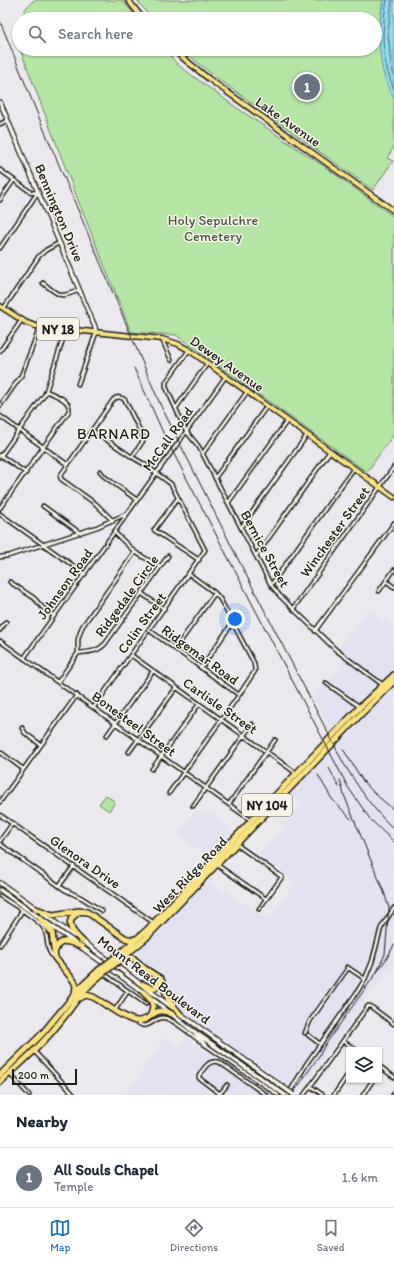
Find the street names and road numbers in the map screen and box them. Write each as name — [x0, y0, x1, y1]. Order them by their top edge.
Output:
street label: Lake Avenue — [252, 93, 324, 151]
street label: Bennington Drive — [31, 161, 87, 265]
road number: NY 18 — [37, 318, 79, 340]
street label: Dewey Avenue — [187, 332, 268, 396]
street label: McCall Road — [139, 403, 197, 475]
street label: Winchester Street — [296, 483, 374, 581]
street label: Bernice Street — [237, 507, 293, 591]
street label: Johnson Road — [34, 545, 97, 623]
street label: Ridgedale Circle — [92, 551, 163, 640]
street label: Colin Street — [114, 589, 170, 657]
street label: Ridgemar Road — [158, 621, 242, 689]
street label: Carlisle Street — [180, 674, 260, 738]
street label: Bonesteel Street — [88, 688, 180, 760]
road number: NY 104 — [242, 794, 292, 816]
street label: Glenora Drive — [46, 831, 124, 893]
street label: West Ridge Road — [149, 833, 231, 917]
street label: Mount Read Boulevard — [94, 932, 214, 1028]

